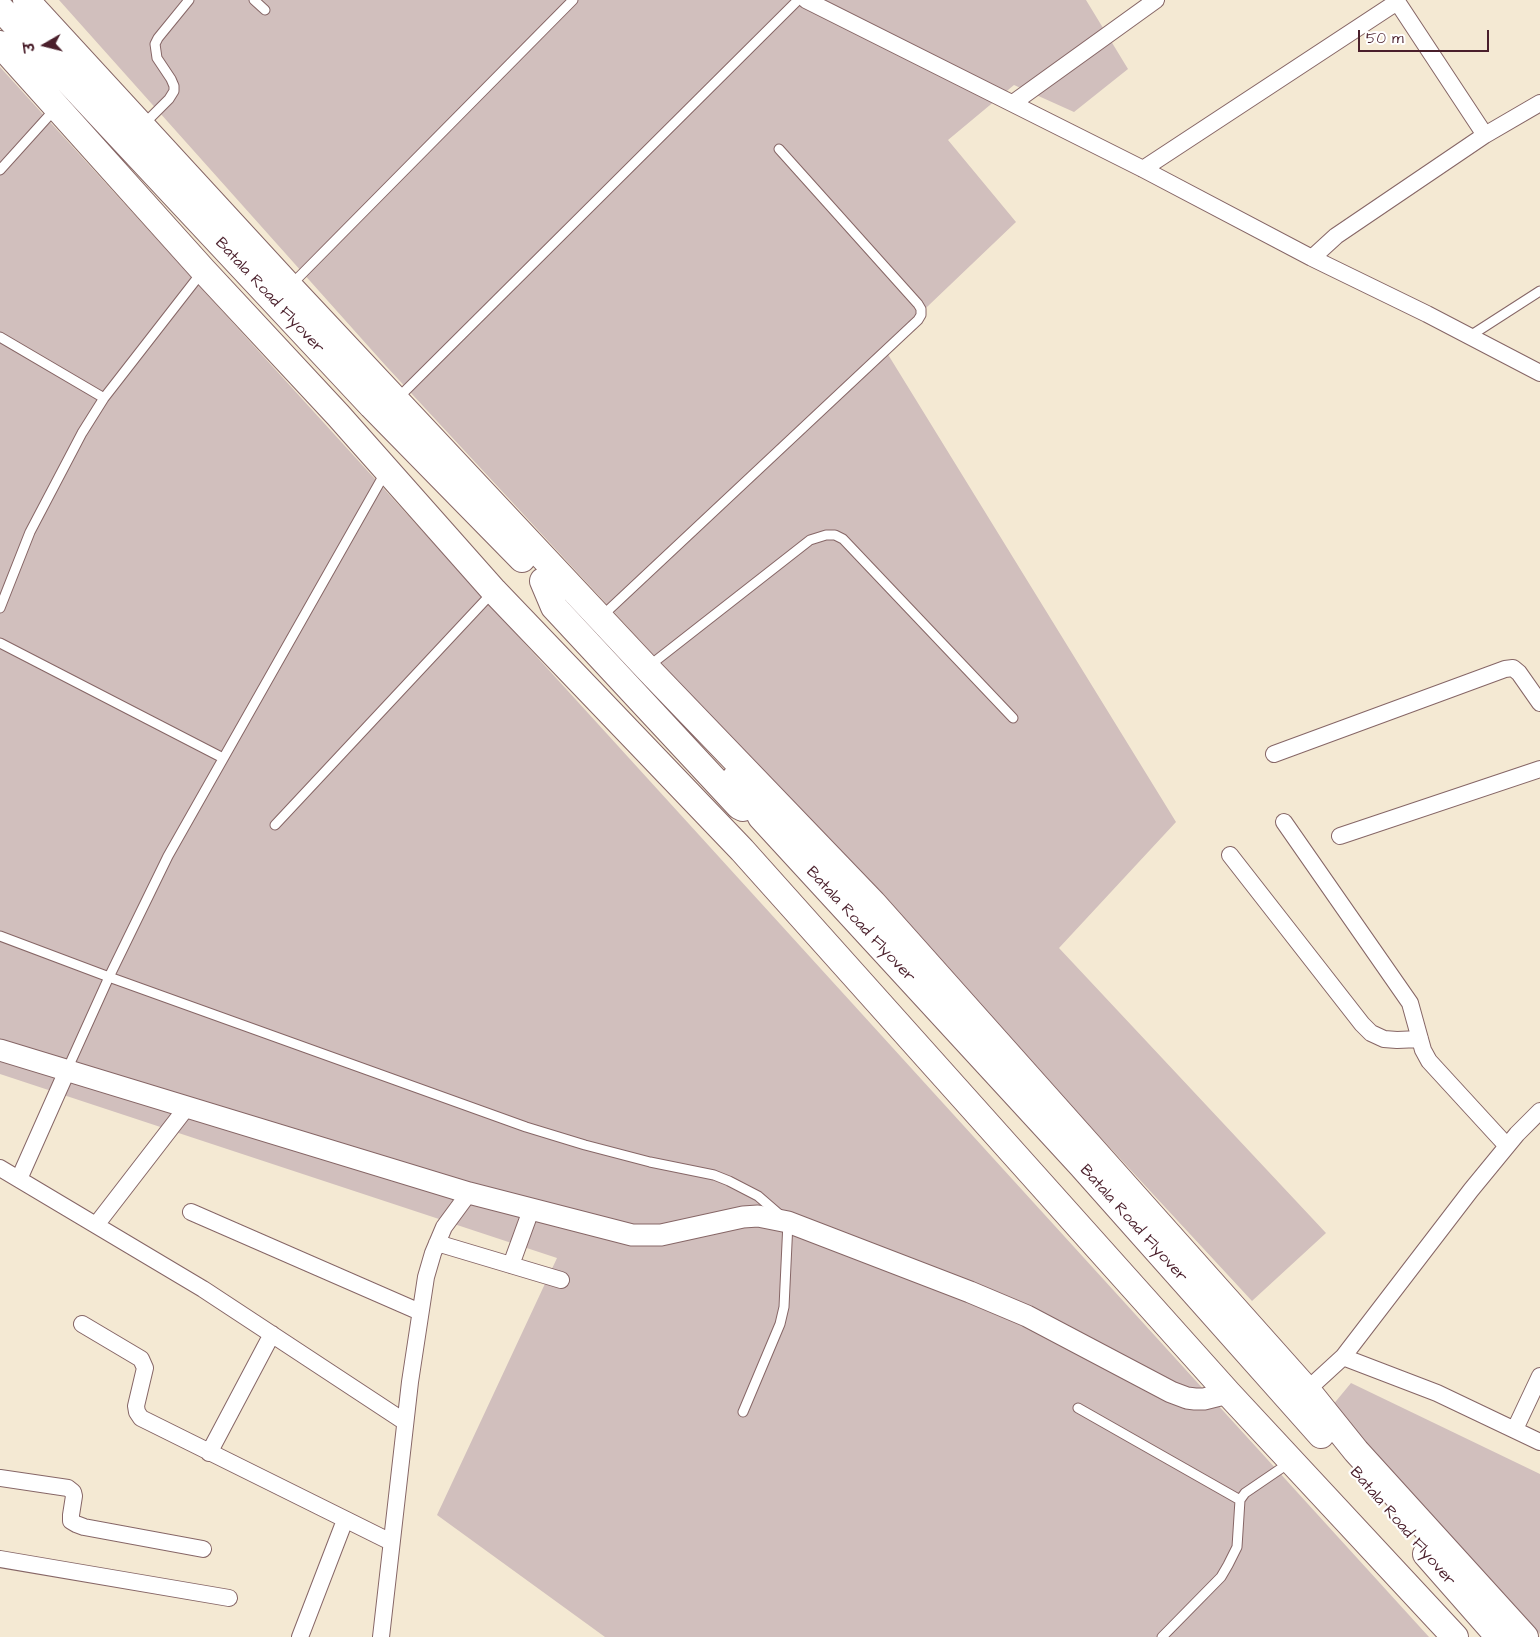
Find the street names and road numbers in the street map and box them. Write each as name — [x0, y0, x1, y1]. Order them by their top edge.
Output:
street label: Batala Road Flyover — [210, 234, 328, 358]
street label: Batala Road Flyover — [801, 863, 919, 987]
street label: Batala Road Flyover — [1075, 1161, 1191, 1287]
street label: Batala Road Flyover — [1345, 1464, 1459, 1590]

